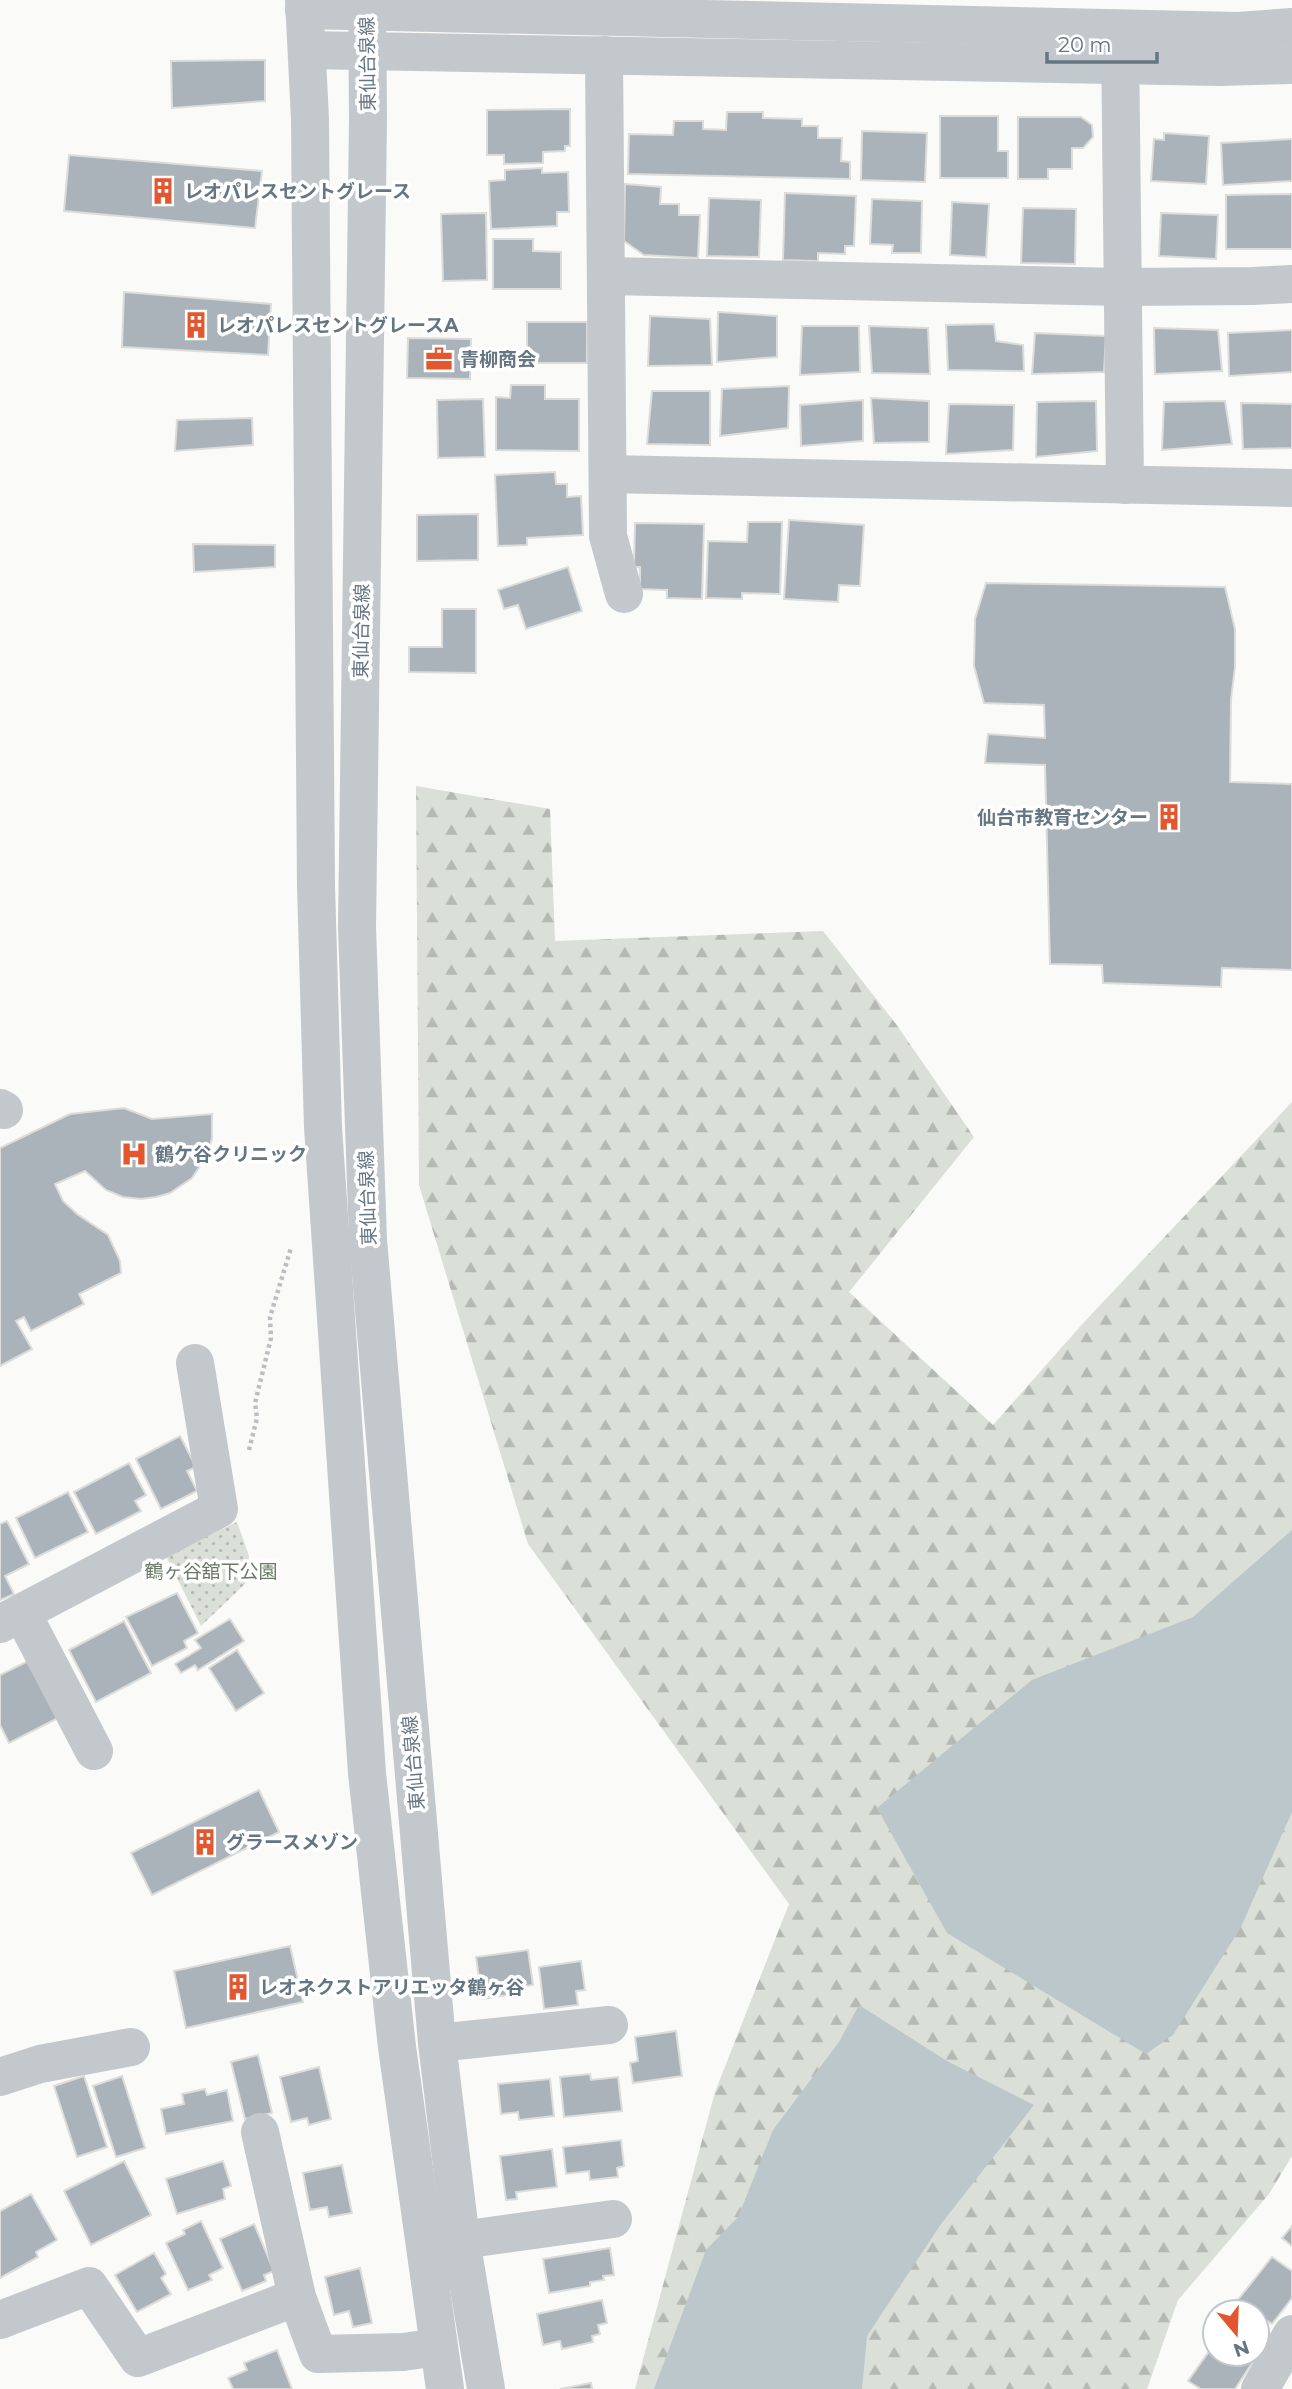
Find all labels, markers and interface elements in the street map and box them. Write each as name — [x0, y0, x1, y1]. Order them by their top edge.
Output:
street label: 東仙台泉線 — [355, 16, 380, 112]
scale bar — [1047, 21, 1157, 65]
text: 20 m — [1058, 32, 1112, 57]
building icon: レオパレスセントグレース — [148, 176, 178, 206]
place label: レオパレスセントグレース — [184, 180, 411, 203]
building icon: レオパレスセントグレースA — [181, 310, 211, 340]
place label: レオパレスセントグレースA — [217, 314, 459, 337]
office icon: 青柳商会 — [424, 344, 454, 374]
place label: 青柳商会 — [460, 348, 536, 371]
street label: 東仙台泉線 — [349, 583, 374, 679]
building icon: 仙台市教育センター — [1154, 802, 1184, 832]
place label: 仙台市教育センター — [977, 806, 1148, 829]
hospital icon: 鶴ケ谷クリニック — [119, 1139, 149, 1169]
place label: 鶴ケ谷クリニック — [155, 1143, 307, 1166]
street label: 東仙台泉線 — [354, 1150, 381, 1246]
park label: 鶴ヶ谷舘下公園 — [144, 1560, 278, 1583]
street label: 東仙台泉線 — [398, 1715, 429, 1811]
building icon: グラースメゾン — [190, 1827, 220, 1857]
place label: グラースメゾン — [226, 1831, 358, 1854]
building icon: レオネクストアリエッタ鶴ヶ谷 — [223, 1972, 253, 2002]
place label: レオネクストアリエッタ鶴ヶ谷 — [259, 1976, 524, 1999]
north arrow — [1201, 2298, 1271, 2368]
text: N — [1230, 2335, 1252, 2362]

